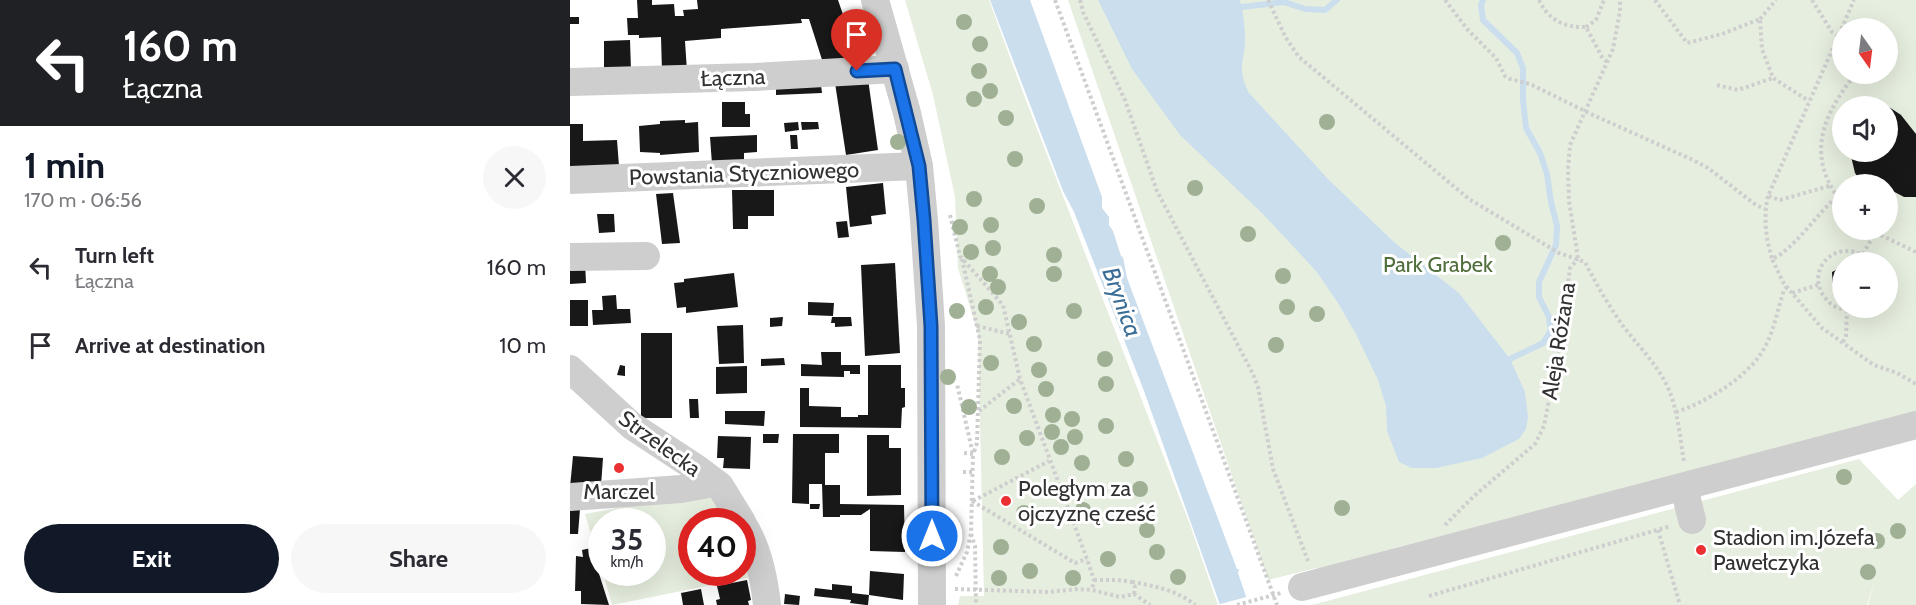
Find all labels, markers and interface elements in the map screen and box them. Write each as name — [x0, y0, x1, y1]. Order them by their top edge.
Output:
pin — [831, 9, 882, 71]
icon: arrive — [840, 18, 873, 51]
north arrow — [1832, 18, 1898, 84]
map controls — [1832, 18, 1898, 318]
text: 160 m — [123, 20, 238, 72]
icon: left — [24, 24, 102, 102]
street label: Łączna — [700, 63, 766, 92]
text: Łączna — [123, 72, 203, 105]
button: sound — [1832, 96, 1898, 162]
text: 1 min — [24, 143, 105, 187]
button: close — [483, 146, 546, 209]
street label: Powstania Styczniowego — [629, 156, 859, 191]
button: + — [1832, 174, 1898, 240]
text: 170 m · 06:56 — [24, 188, 142, 212]
text: Turn left — [75, 242, 154, 269]
icon: left — [24, 251, 57, 284]
park label: Park Grabek — [1383, 251, 1493, 278]
button: − — [1832, 252, 1898, 318]
text: 160 m — [487, 254, 546, 281]
water label: Brynica — [1096, 263, 1148, 341]
text: Łączna — [75, 269, 134, 293]
street label: Aleja Różana — [1536, 280, 1581, 402]
icon: arrive — [24, 329, 57, 362]
text: Arrive at destination — [75, 332, 265, 359]
text: 10 m — [499, 332, 546, 359]
street label: Strzelecka — [613, 405, 706, 482]
marker: Marczel — [612, 461, 626, 475]
place label: Poległym za ojczyznę cześć — [1018, 475, 1156, 527]
place label: Marczel — [583, 478, 656, 505]
marker: Poległym za ojczyznę cześć — [999, 494, 1013, 508]
position arrow — [900, 504, 964, 568]
speed limit sign: 40 — [678, 508, 756, 586]
text: 35 — [611, 521, 643, 558]
button: Exit — [24, 524, 279, 593]
button: Share — [291, 524, 546, 593]
place label: Stadion im.Józefa Pawełczyka — [1713, 524, 1875, 576]
marker: Stadion im.Józefa Pawełczyka — [1694, 543, 1708, 557]
text: km/h — [611, 553, 643, 571]

